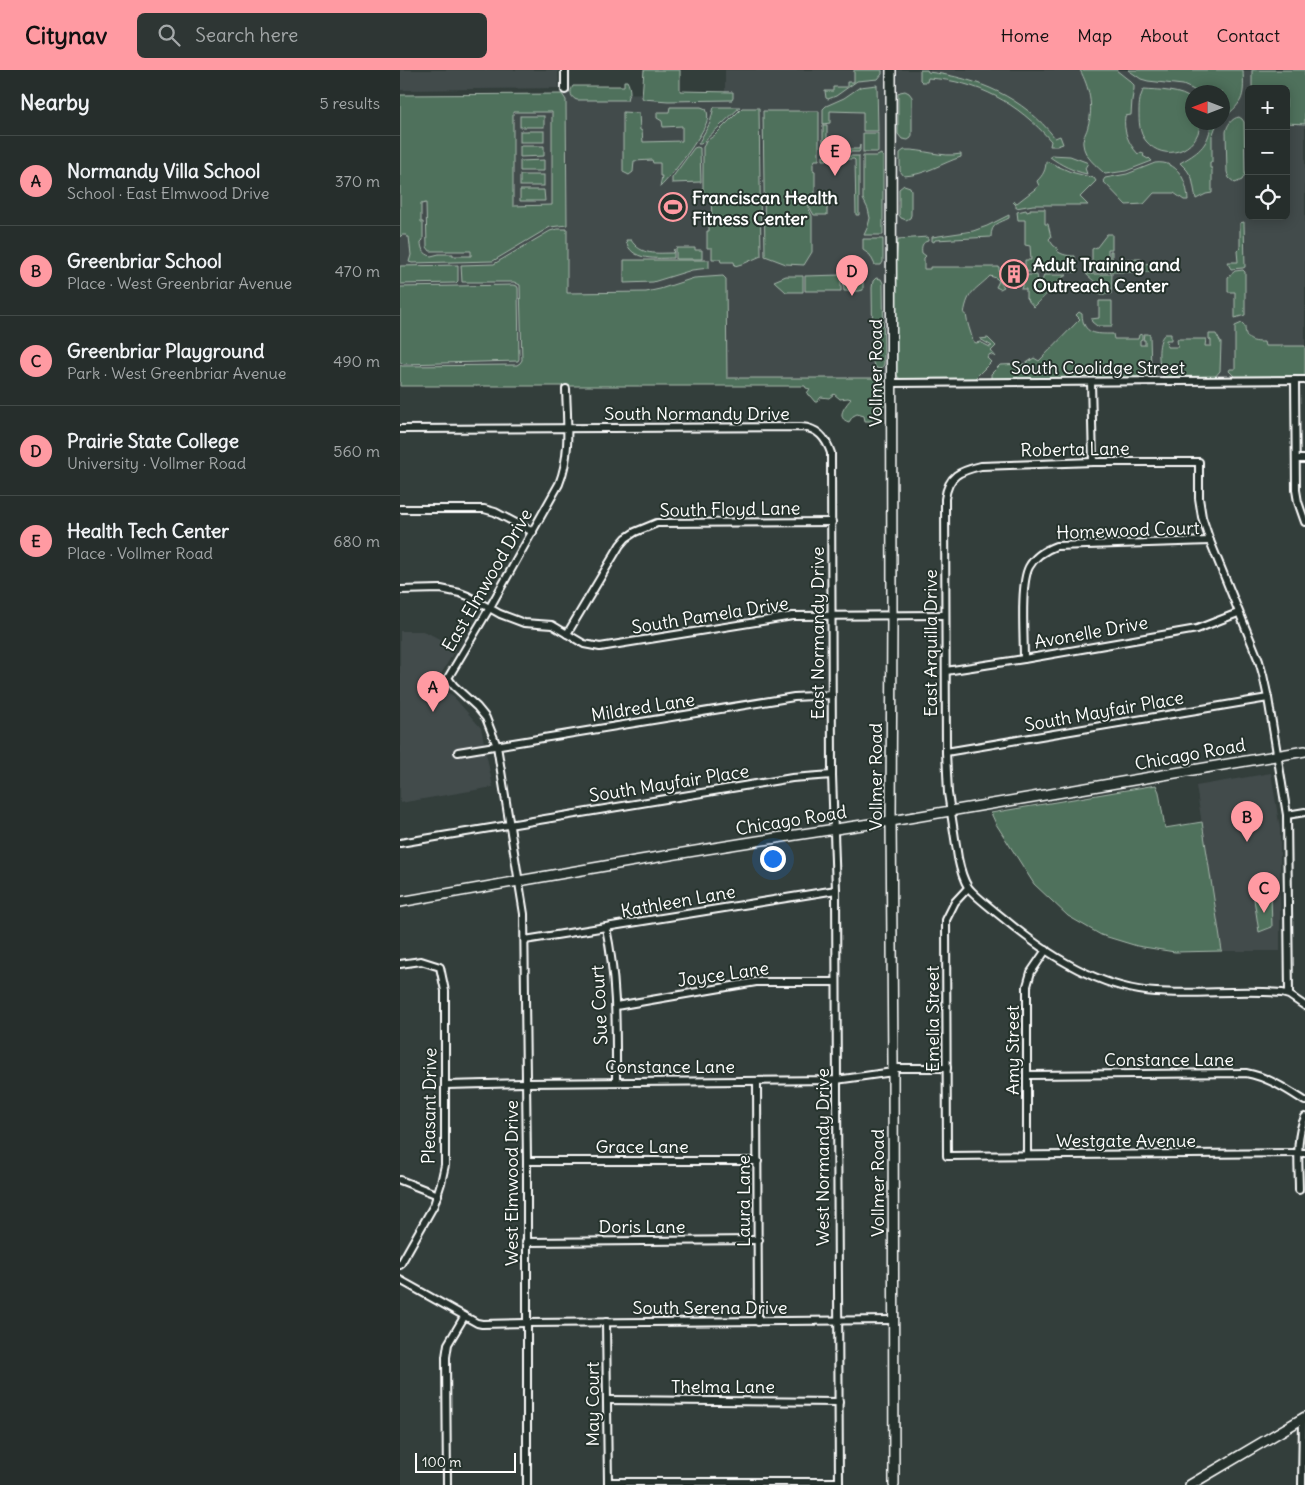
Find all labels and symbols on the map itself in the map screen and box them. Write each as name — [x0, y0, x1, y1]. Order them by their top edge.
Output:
north arrow — [1185, 85, 1230, 130]
pin: E — [819, 135, 851, 176]
place label: Franciscan Health Fitness Center — [692, 186, 839, 230]
sports icon: Franciscan Health Fitness Center — [658, 192, 688, 222]
place label: Adult Training and Outreach Center — [1033, 253, 1181, 297]
pin: D — [836, 255, 868, 296]
building icon: Adult Training and Outreach Center — [999, 259, 1029, 289]
street label: Vollmer Road — [864, 319, 887, 427]
street label: South Coolidge Street — [1011, 356, 1185, 379]
street label: South Normandy Drive — [604, 402, 790, 425]
street label: Roberta Lane — [1020, 437, 1130, 461]
street label: South Floyd Lane — [659, 496, 801, 522]
street label: East Elmwood Drive — [437, 504, 537, 656]
street label: Homewood Court — [1056, 516, 1200, 544]
street label: East Normandy Drive — [806, 546, 829, 720]
street label: East Arquilla Drive — [919, 569, 942, 717]
street label: South Pamela Drive — [630, 591, 790, 639]
street label: Avonelle Drive — [1032, 611, 1150, 653]
pin: A — [417, 671, 449, 712]
street label: South Mayfair Place — [1023, 686, 1185, 736]
street label: Mildred Lane — [590, 687, 696, 727]
street label: Vollmer Road — [864, 723, 887, 831]
street label: Chicago Road — [1133, 733, 1248, 775]
street label: South Mayfair Place — [587, 759, 751, 807]
street label: Chicago Road — [734, 800, 849, 840]
pin: B — [1231, 801, 1263, 842]
your location — [760, 846, 786, 872]
pin: C — [1248, 872, 1280, 913]
street label: Kathleen Lane — [619, 880, 737, 922]
street label: Joyce Lane — [676, 956, 770, 992]
street label: Sue Court — [585, 964, 613, 1046]
street label: Emelia Street — [921, 966, 944, 1072]
street label: Amy Street — [1001, 1005, 1024, 1095]
street label: Pleasant Drive — [416, 1048, 442, 1164]
street label: Constance Lane — [1104, 1048, 1234, 1071]
street label: Constance Lane — [605, 1055, 735, 1078]
street label: West Normandy Drive — [811, 1068, 834, 1246]
street label: West Elmwood Drive — [500, 1100, 523, 1266]
street label: Vollmer Road — [866, 1129, 889, 1237]
street label: Westgate Avenue — [1056, 1129, 1196, 1152]
street label: Grace Lane — [595, 1135, 689, 1158]
street label: Laura Lane — [732, 1155, 755, 1247]
street label: Doris Lane — [599, 1215, 685, 1238]
street label: South Serena Drive — [632, 1296, 788, 1319]
street label: May Court — [581, 1362, 604, 1446]
street label: Thelma Lane — [671, 1375, 775, 1398]
scale bar — [415, 1450, 516, 1473]

